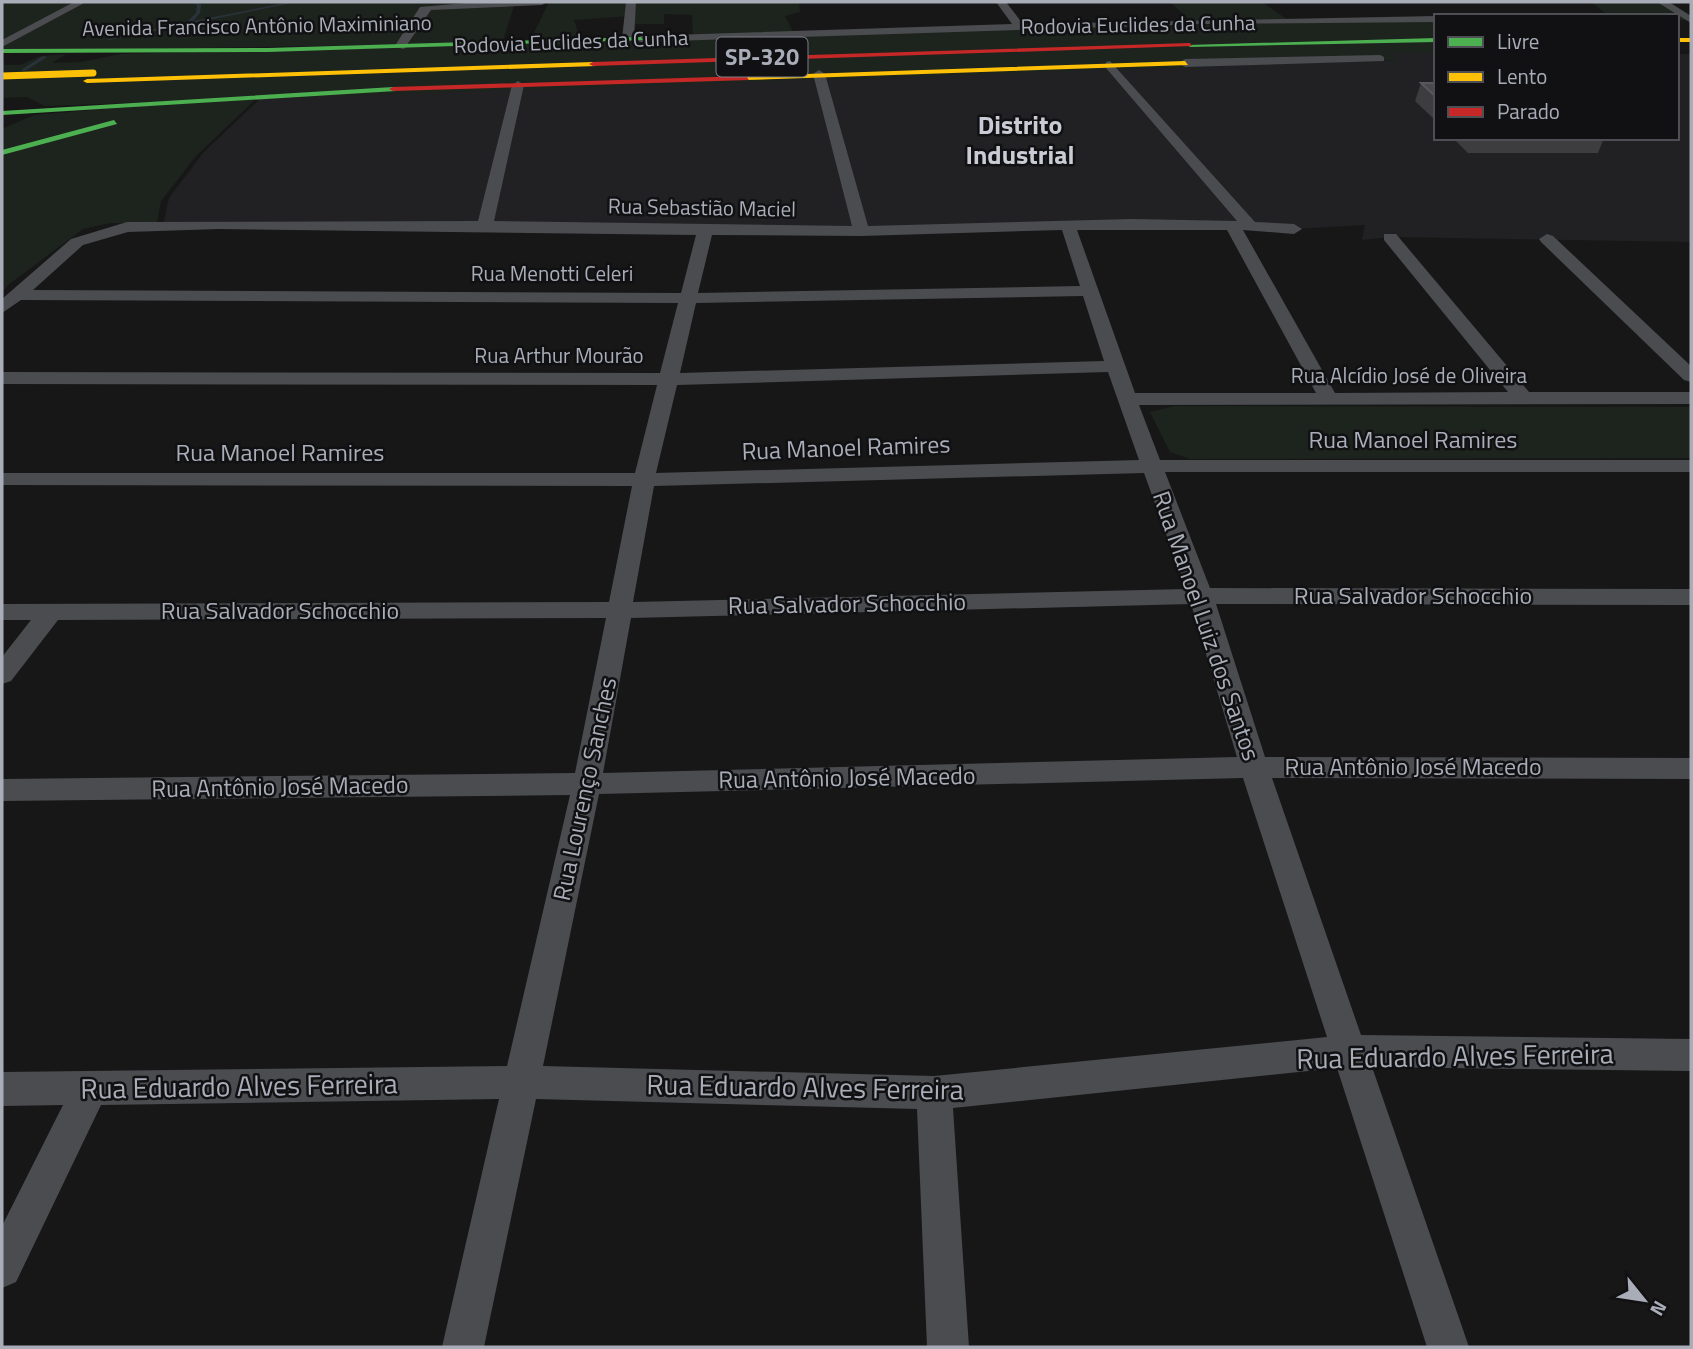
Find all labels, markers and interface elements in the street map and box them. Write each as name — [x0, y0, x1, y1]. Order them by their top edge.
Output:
street label: Avenida Francisco Antônio Maximiniano — [82, 6, 432, 44]
street label: Rodovia Euclides da Cunha — [1020, 6, 1256, 42]
legend — [1434, 14, 1679, 140]
street label: Rodovia Euclides da Cunha — [453, 21, 689, 61]
text: Livre — [1497, 25, 1539, 57]
road number: SP-320 — [716, 38, 808, 76]
text: Lento — [1497, 60, 1547, 92]
text: Parado — [1497, 95, 1560, 127]
district label: Distrito Industrial — [966, 105, 1074, 174]
street label: Rua Sebastião Maciel — [608, 189, 796, 225]
street label: Rua Menotti Celeri — [471, 257, 633, 289]
street label: Rua Arthur Mourão — [474, 339, 644, 371]
street label: Rua Alcídio José de Oliveira — [1291, 359, 1528, 391]
street label: Rua Manoel Ramires — [1309, 421, 1517, 457]
street label: Rua Manoel Ramires — [741, 425, 951, 469]
street label: Rua Manoel Ramires — [176, 434, 384, 470]
street label: Rua Manoel Luiz dos Santos — [1144, 486, 1270, 765]
street label: Rua Salvador Schocchio — [1294, 577, 1532, 613]
street label: Rua Salvador Schocchio — [728, 583, 966, 623]
street label: Rua Salvador Schocchio — [161, 592, 399, 628]
street label: Rua Lourenço Sanches — [543, 674, 625, 904]
street label: Rua Antônio José Macedo — [1284, 748, 1542, 784]
street label: Rua Antônio José Macedo — [718, 757, 976, 797]
street label: Rua Antônio José Macedo — [151, 766, 409, 806]
street label: Rua Eduardo Alves Ferreira — [1296, 1031, 1614, 1080]
street label: Rua Eduardo Alves Ferreira — [80, 1061, 398, 1110]
street label: Rua Eduardo Alves Ferreira — [646, 1062, 964, 1111]
north arrow — [1609, 1265, 1679, 1335]
text: N — [1643, 1296, 1675, 1322]

